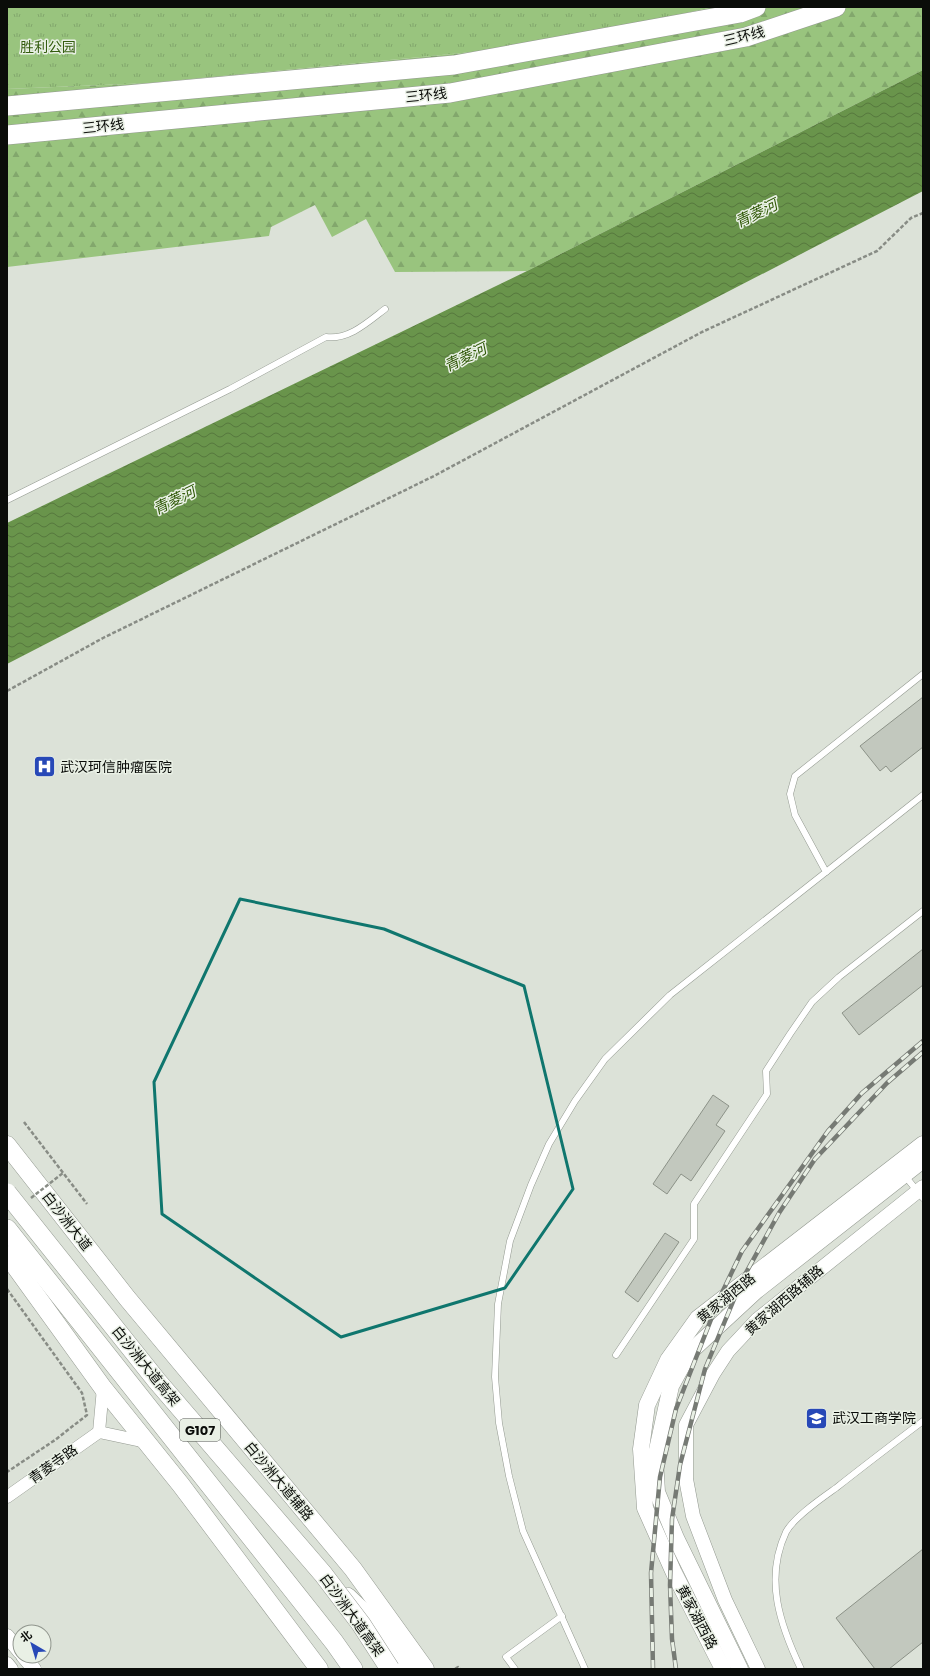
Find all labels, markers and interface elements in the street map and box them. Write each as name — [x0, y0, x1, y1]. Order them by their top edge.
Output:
street label: 三环线 — [721, 21, 767, 51]
park label: 胜利公园 — [20, 37, 76, 57]
street label: 三环线 — [404, 83, 448, 107]
street label: 三环线 — [81, 114, 125, 138]
water label: 青菱河 — [731, 192, 784, 232]
water label: 青菱河 — [440, 336, 493, 376]
water label: 青菱河 — [149, 479, 202, 519]
hospital icon: 武汉珂信肿瘤医院 — [31, 754, 57, 780]
place label: 武汉珂信肿瘤医院 — [60, 757, 172, 777]
street label: 白沙洲大道 — [38, 1187, 96, 1255]
street label: 黄家湖西路辅路 — [740, 1260, 828, 1340]
street label: 黄家湖西路 — [693, 1268, 759, 1328]
street label: 白沙洲大道高架 — [107, 1322, 185, 1410]
school or university icon: 武汉工商学院 — [804, 1405, 830, 1431]
place label: 武汉工商学院 — [832, 1408, 916, 1428]
road number: G107 — [180, 1419, 220, 1441]
street label: 白沙洲大道辅路 — [240, 1437, 318, 1525]
street label: 青菱寺路 — [24, 1440, 82, 1488]
street label: 白沙洲大道高架 — [315, 1569, 389, 1661]
street label: 黄家湖西路 — [672, 1581, 722, 1653]
north arrow — [12, 1624, 52, 1664]
text: 北 — [17, 1626, 35, 1646]

